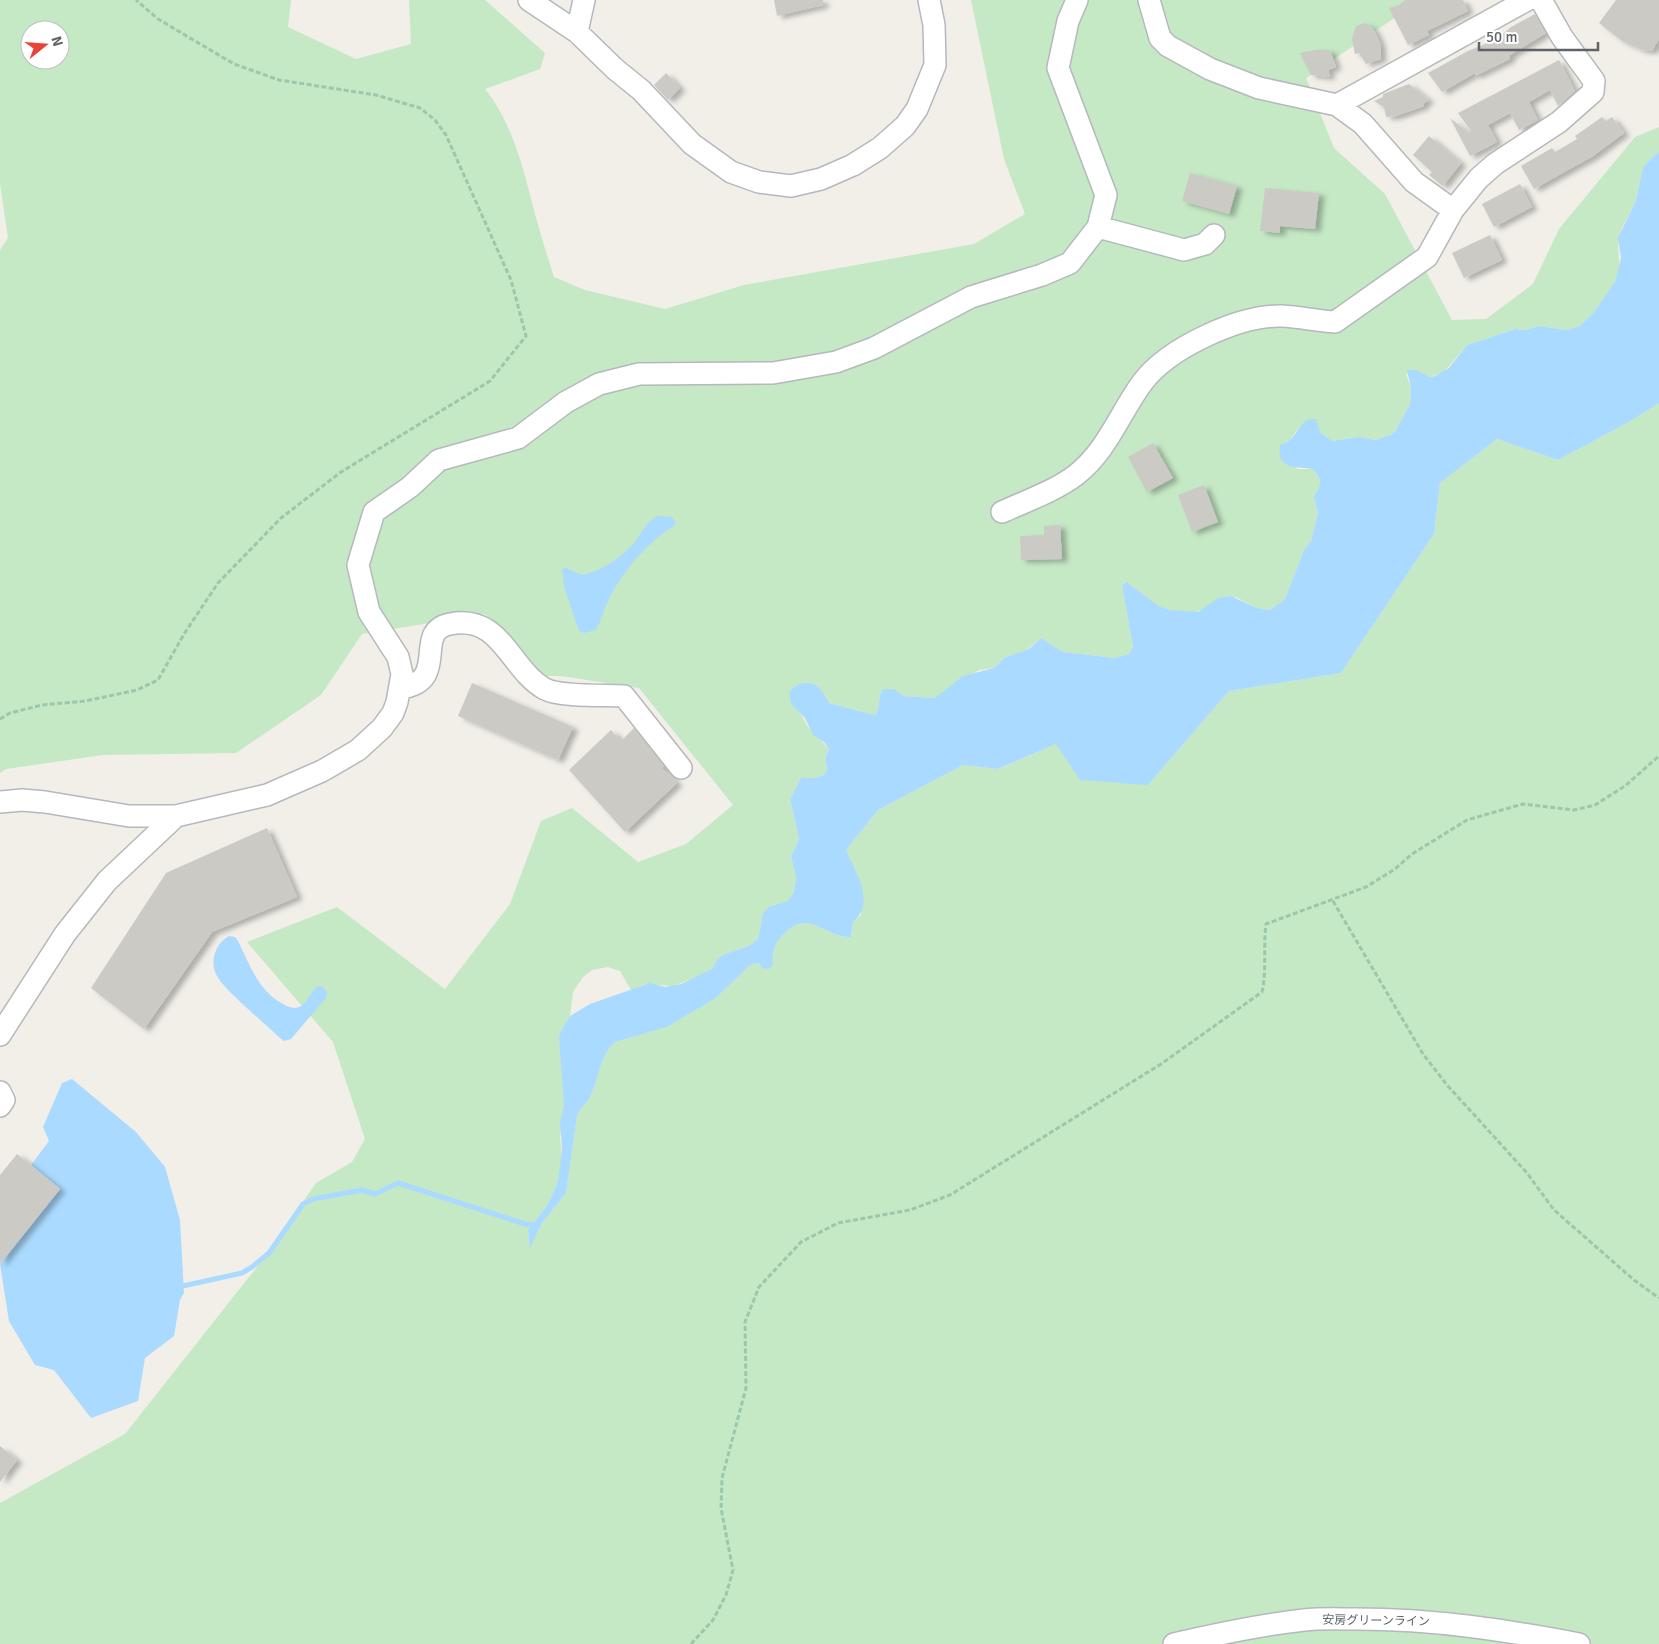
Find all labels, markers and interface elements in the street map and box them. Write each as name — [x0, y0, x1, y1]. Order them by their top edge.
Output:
north arrow — [20, 20, 70, 70]
scale bar — [1479, 20, 1598, 52]
text: 50 m — [1486, 28, 1517, 46]
text: N — [47, 34, 67, 48]
street label: 安房グリーンライン — [1322, 1613, 1430, 1629]

